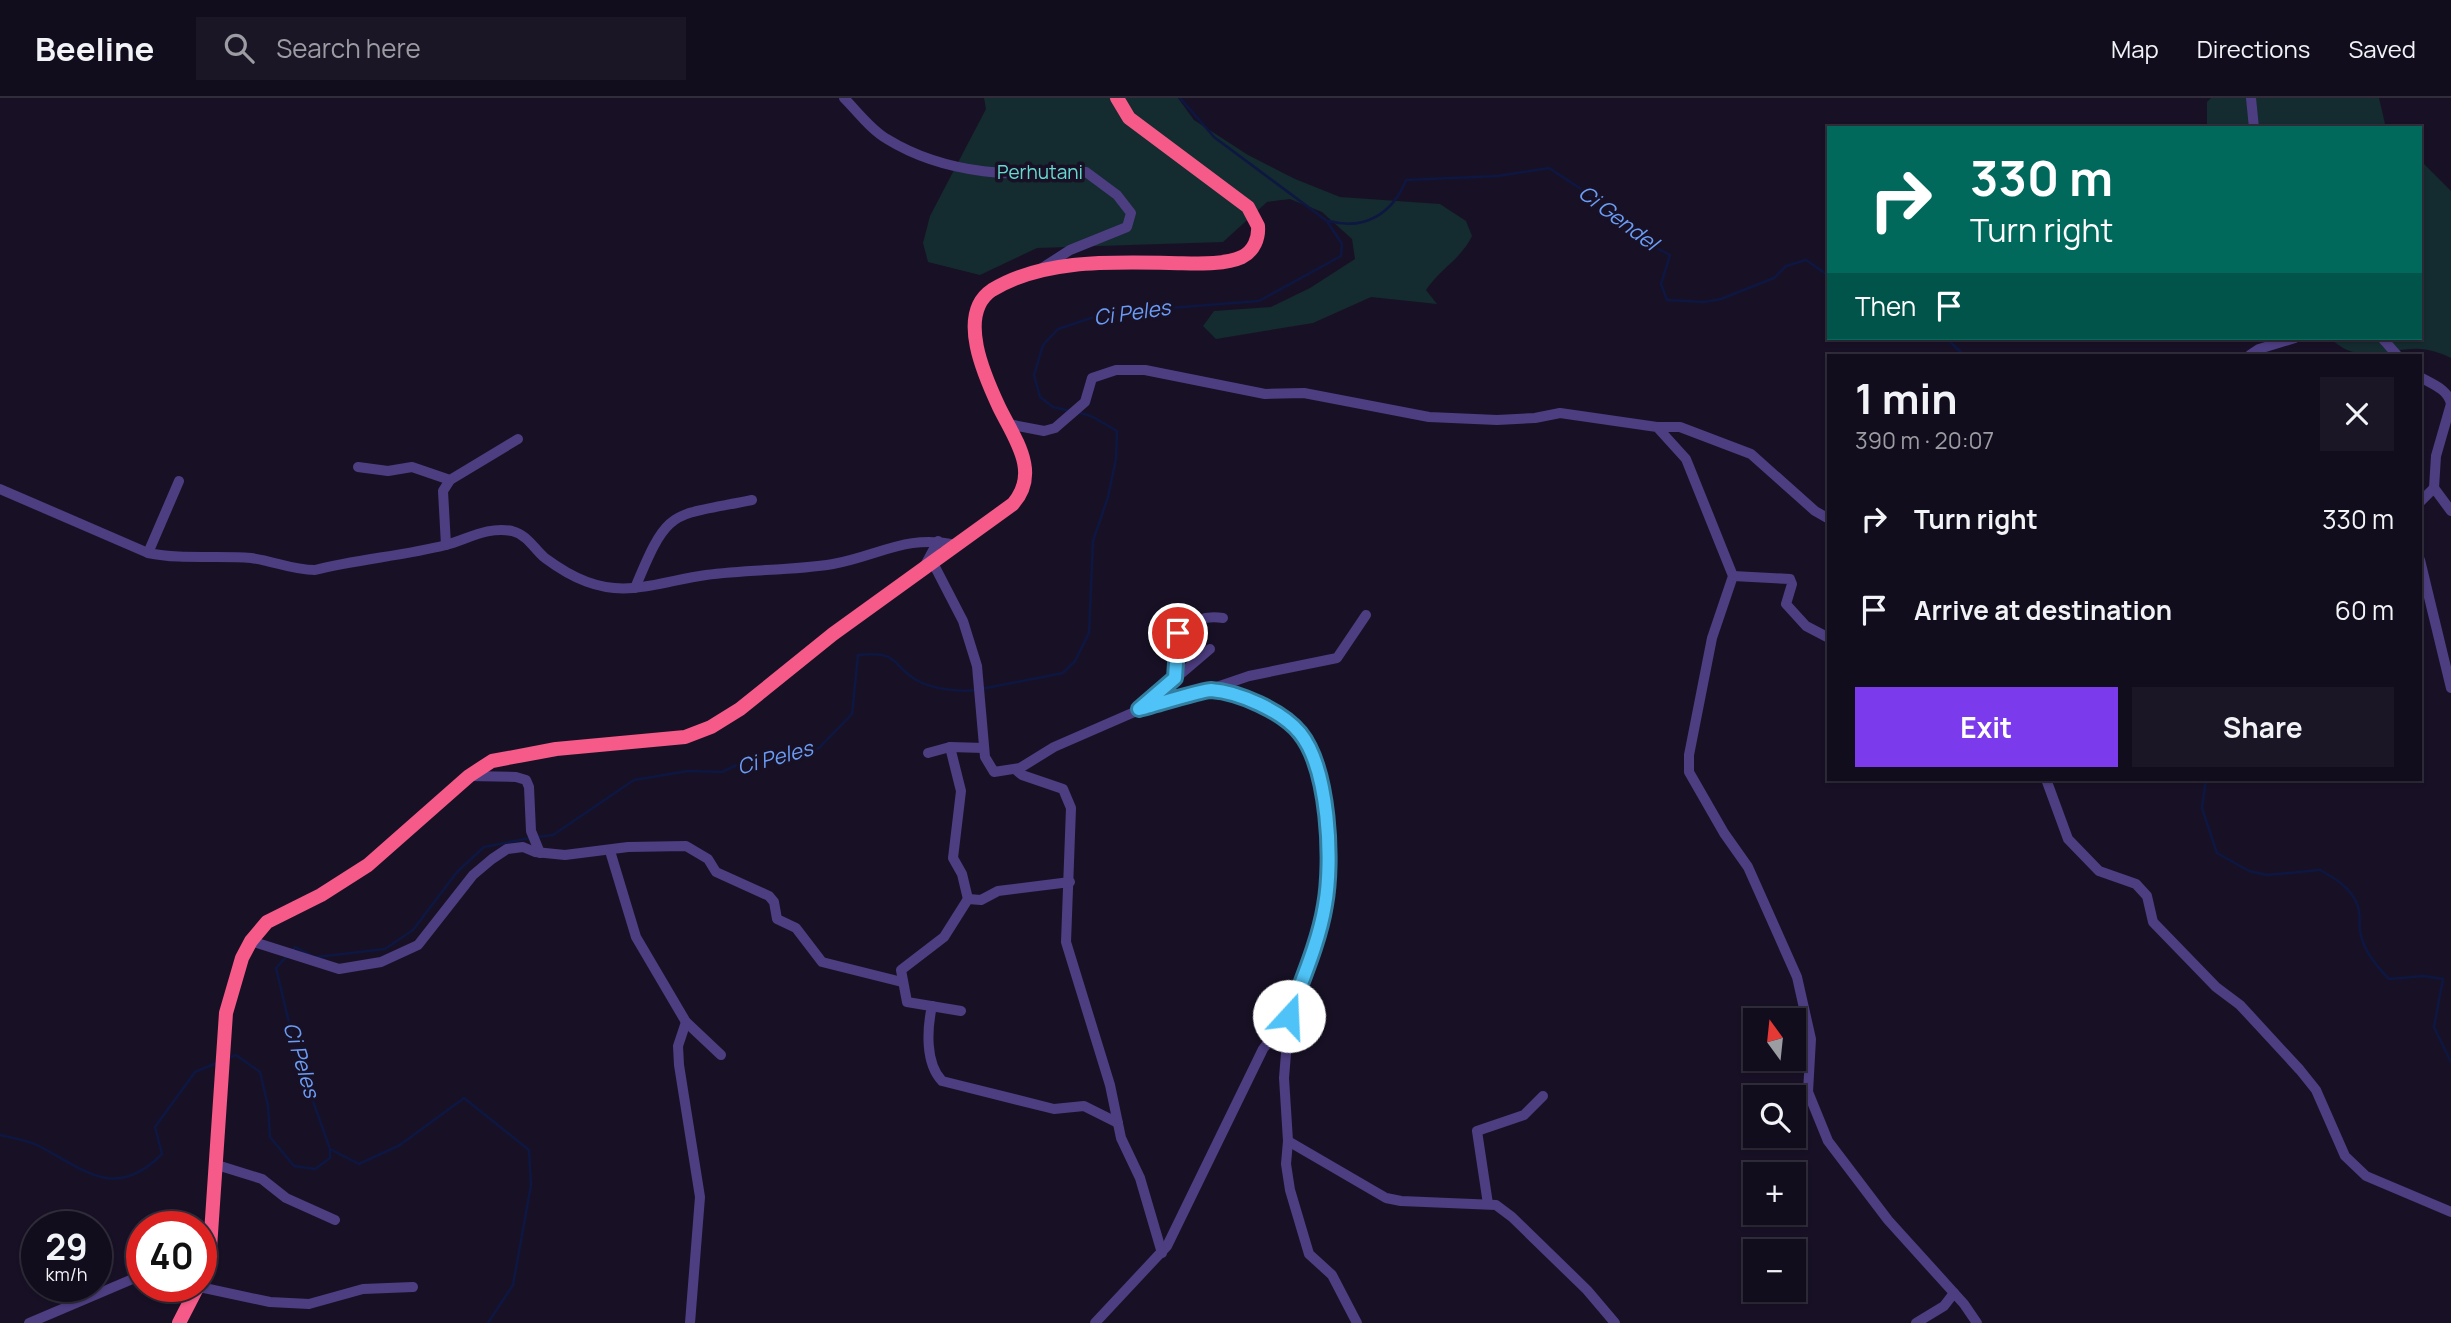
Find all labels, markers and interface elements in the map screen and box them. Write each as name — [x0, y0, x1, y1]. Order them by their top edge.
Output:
search box — [196, 17, 686, 80]
text: Beeline — [35, 26, 154, 71]
icon: search — [220, 29, 258, 67]
text: Search here — [276, 30, 421, 66]
text: Map — [2111, 32, 2159, 65]
text: Directions — [2197, 32, 2310, 65]
text: Saved — [2348, 32, 2416, 65]
text: 330 m — [1970, 144, 2113, 211]
icon: right — [1855, 154, 1946, 245]
park label: Perhutani — [997, 159, 1083, 185]
water label: Ci Gendel — [1573, 178, 1667, 258]
text: Turn right — [1970, 208, 2113, 252]
icon: arrive — [1930, 287, 1968, 325]
text: Then — [1855, 288, 1916, 324]
water label: Ci Peles — [1092, 292, 1174, 331]
text: 1 min — [1855, 369, 1958, 427]
button: close — [2320, 377, 2394, 451]
text: 390 m · 20:07 — [1855, 424, 1994, 456]
icon: right — [1855, 500, 1893, 538]
text: Turn right — [1914, 501, 2038, 537]
text: 330 m — [2322, 501, 2394, 537]
icon: arrive — [1855, 591, 1893, 629]
text: Arrive at destination — [1914, 592, 2172, 628]
text: 60 m — [2335, 592, 2394, 628]
pin — [1148, 603, 1208, 663]
icon: arrive — [1159, 614, 1197, 652]
button: Exit — [1855, 687, 2118, 767]
button: Share — [2132, 687, 2394, 767]
water label: Ci Peles — [734, 733, 818, 781]
position arrow — [1252, 979, 1326, 1053]
north arrow — [1743, 1008, 1806, 1071]
map controls — [1743, 1008, 1806, 1302]
water label: Ci Peles — [277, 1019, 327, 1103]
button: search — [1743, 1085, 1806, 1148]
button: + — [1743, 1162, 1806, 1225]
speed limit sign: 40 — [126, 1211, 217, 1302]
text: 29 — [45, 1223, 88, 1271]
button: − — [1743, 1239, 1806, 1302]
text: km/h — [46, 1262, 87, 1286]

